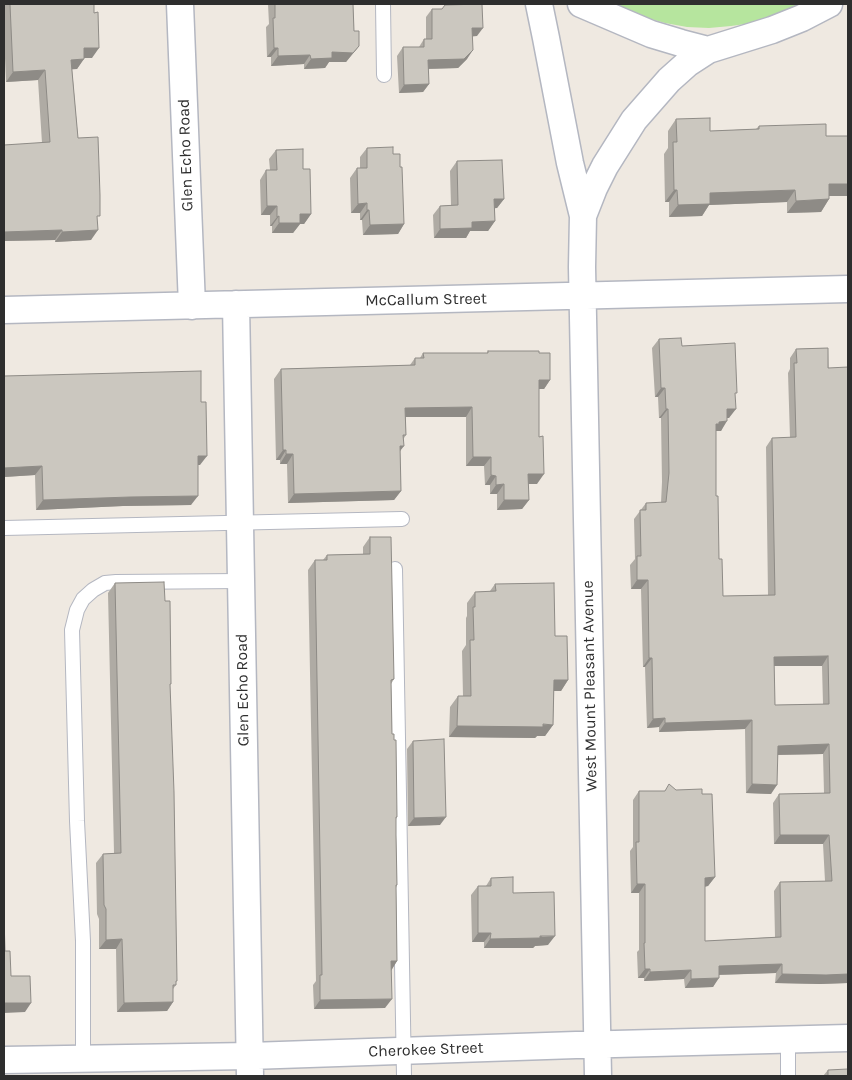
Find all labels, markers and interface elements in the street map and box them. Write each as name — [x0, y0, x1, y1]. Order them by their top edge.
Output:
street label: Glen Echo Road — [174, 98, 198, 212]
street label: McCallum Street — [365, 289, 487, 311]
street label: West Mount Pleasant Avenue — [579, 580, 601, 792]
street label: Glen Echo Road — [232, 633, 254, 747]
street label: Cherokee Street — [368, 1038, 484, 1062]

